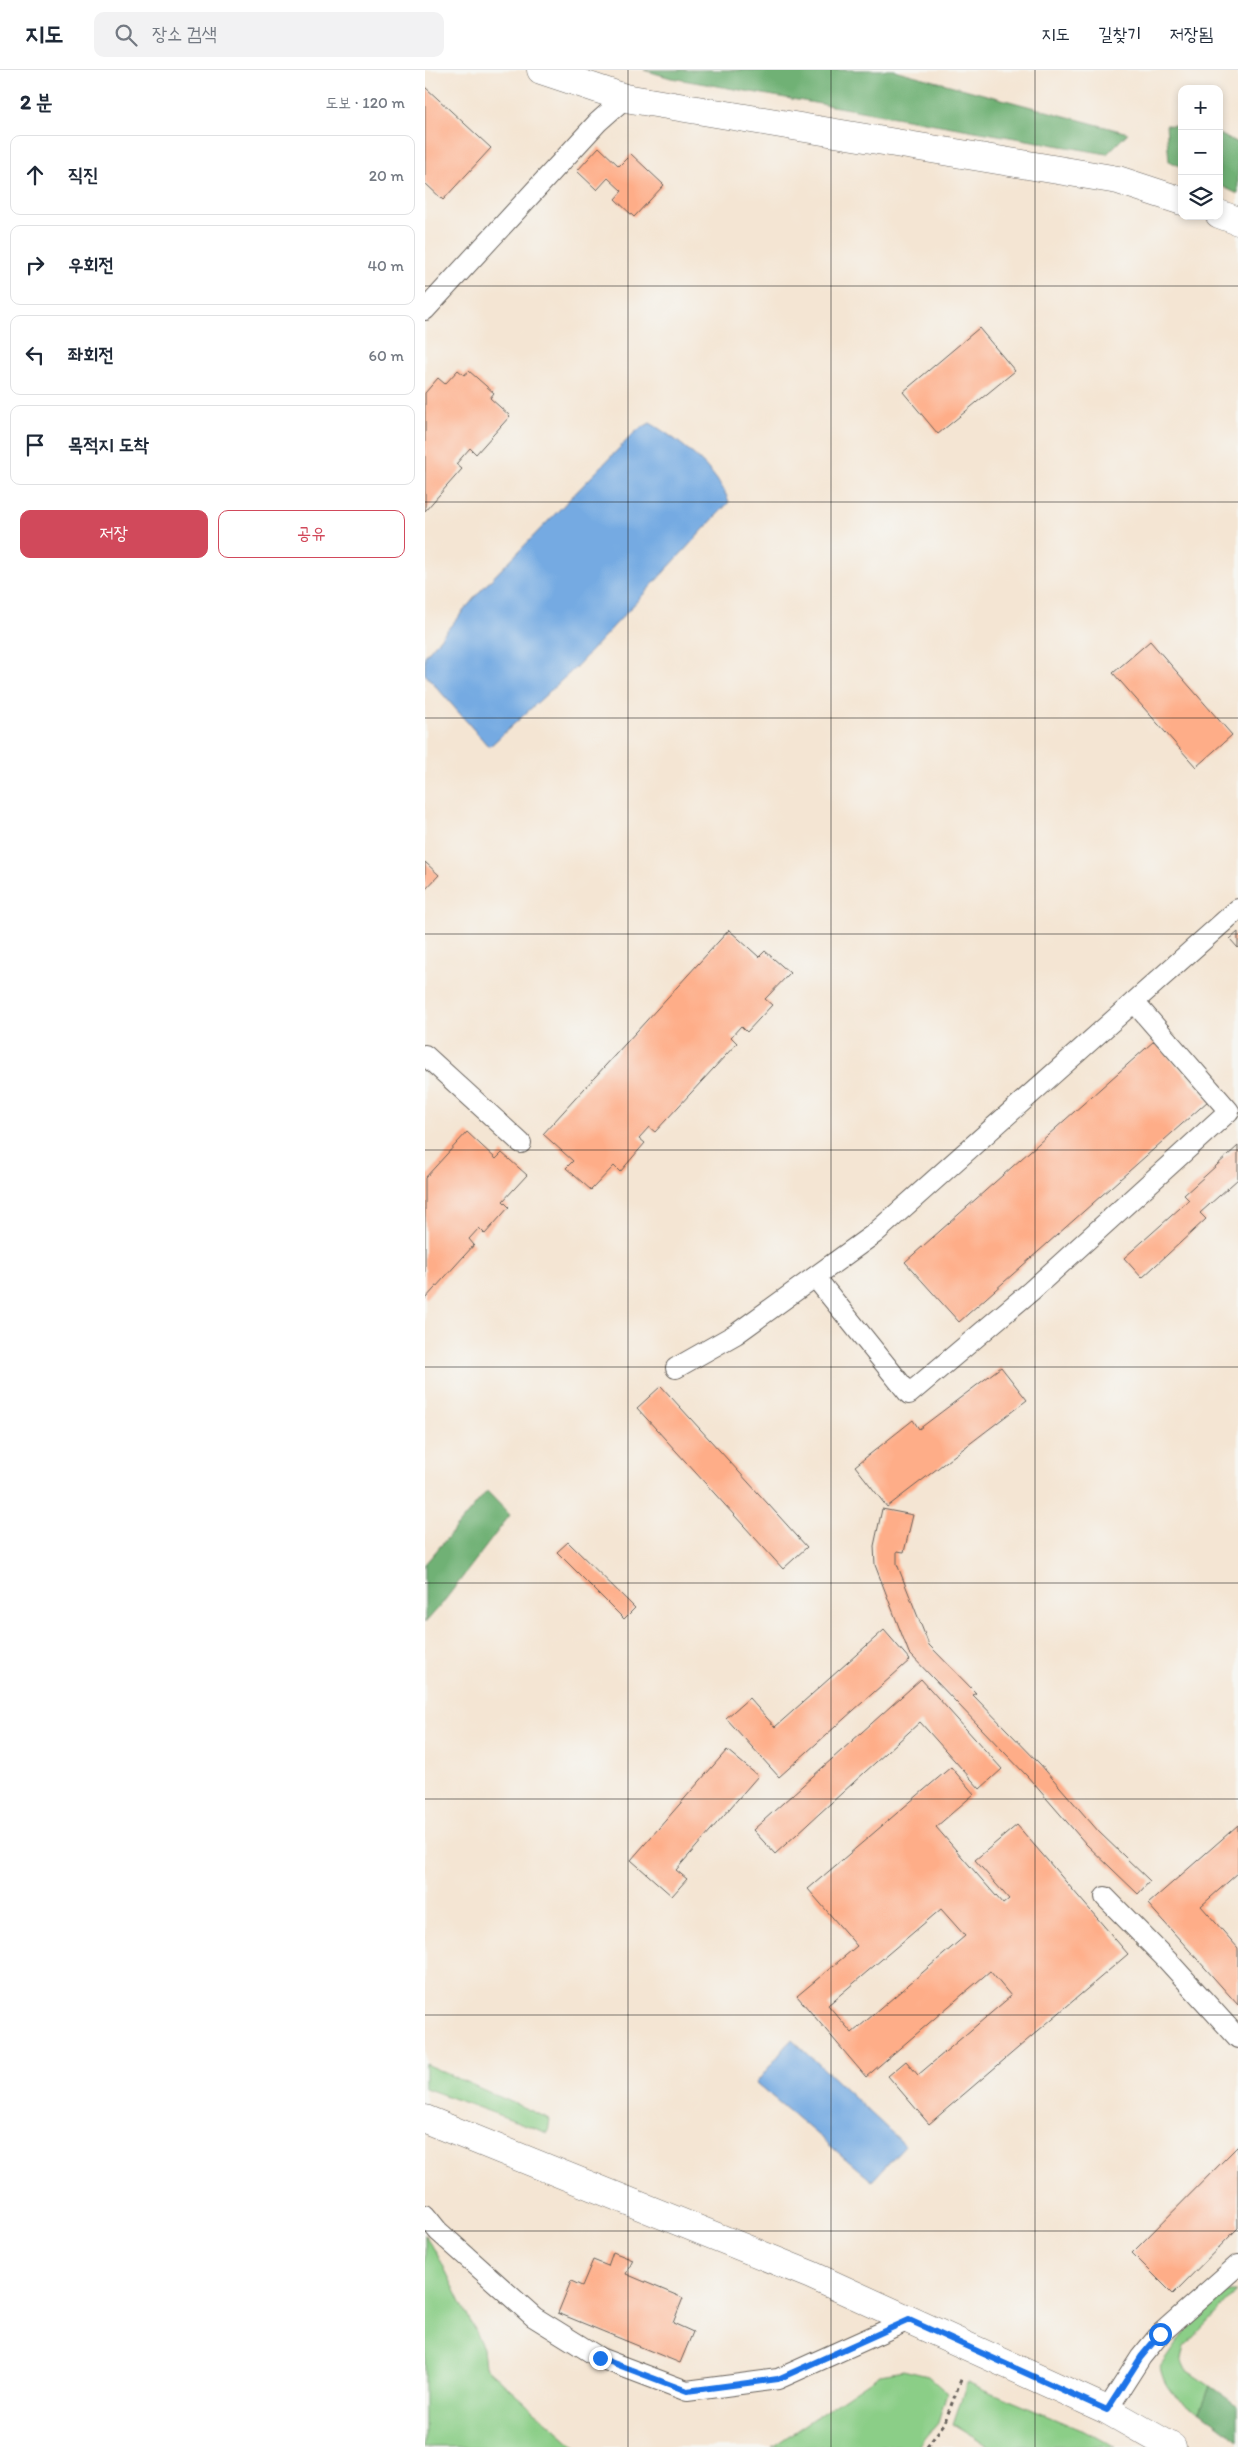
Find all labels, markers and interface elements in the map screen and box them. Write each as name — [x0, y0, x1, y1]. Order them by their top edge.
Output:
search box — [94, 12, 444, 57]
text: 지도 — [25, 19, 64, 48]
icon: search — [112, 21, 140, 49]
text: 장소 검색 — [152, 22, 217, 45]
text: 지도 — [1041, 23, 1070, 45]
text: 길찾기 — [1098, 23, 1142, 45]
text: 저장됨 — [1170, 23, 1213, 45]
map controls — [1178, 85, 1223, 220]
button: + — [1178, 85, 1223, 130]
text: 2 분 — [20, 89, 53, 114]
text: 도보 · 120 m — [325, 93, 405, 112]
button: − — [1178, 130, 1223, 175]
icon: ahead — [21, 161, 49, 189]
text: 직진 — [68, 163, 99, 186]
text: 20 m — [369, 166, 404, 185]
button: layers — [1178, 175, 1223, 220]
icon: right — [21, 251, 49, 279]
text: 우회전 — [68, 253, 114, 276]
text: 40 m — [367, 256, 404, 275]
icon: left — [21, 341, 49, 369]
text: 좌회전 — [68, 343, 114, 366]
text: 60 m — [369, 346, 404, 365]
icon: arrive — [21, 431, 49, 459]
text: 목적지 도착 — [68, 433, 149, 456]
button: 저장 — [20, 510, 208, 558]
button: 공유 — [218, 510, 405, 558]
route start — [1149, 2323, 1172, 2346]
route end — [589, 2347, 612, 2370]

